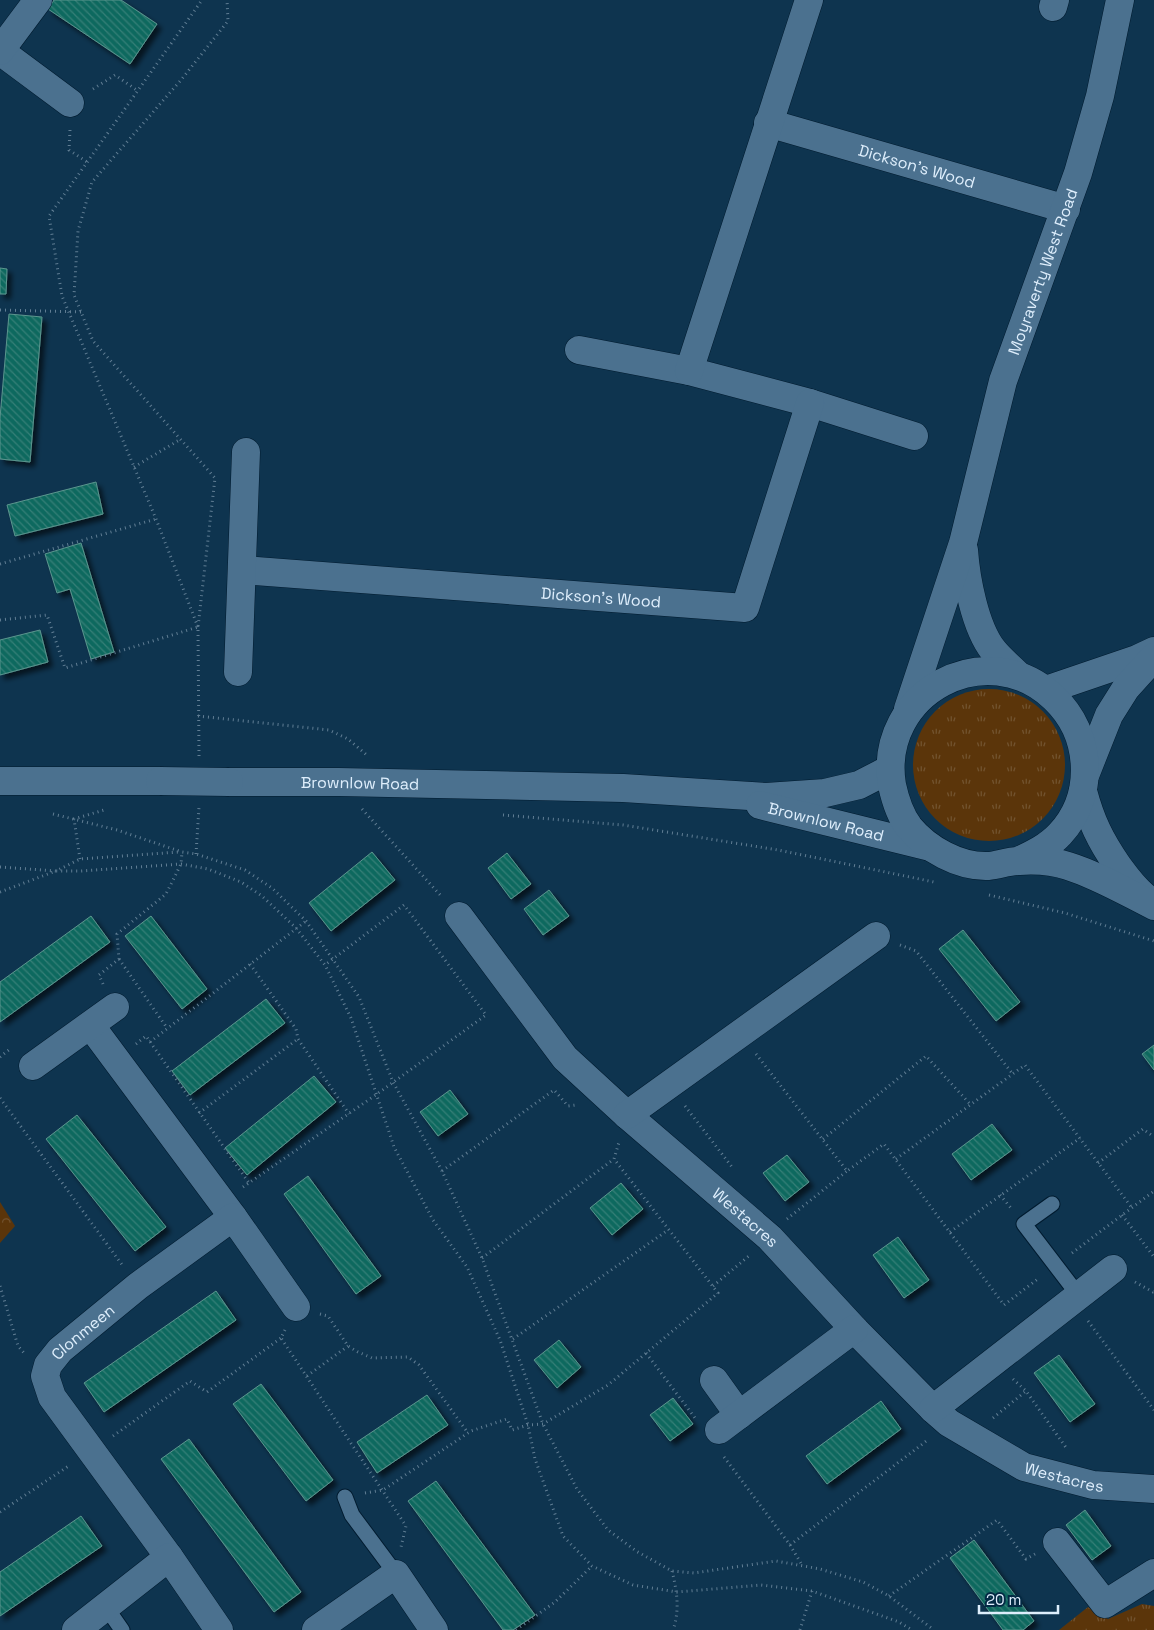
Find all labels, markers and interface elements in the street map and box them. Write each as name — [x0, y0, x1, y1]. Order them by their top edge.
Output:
street label: Dickson's Wood — [856, 139, 978, 193]
street label: Moyraverty West Road — [1003, 186, 1082, 358]
street label: Dickson's Wood — [540, 582, 662, 612]
street label: Brownlow Road — [301, 772, 420, 794]
street label: Brownlow Road — [766, 797, 886, 846]
street label: Westacres — [708, 1183, 783, 1251]
street label: Clonmeen — [46, 1299, 119, 1364]
street label: Westacres — [1022, 1457, 1104, 1496]
scale bar — [979, 1582, 1058, 1614]
text: 20 m — [986, 1590, 1021, 1609]

